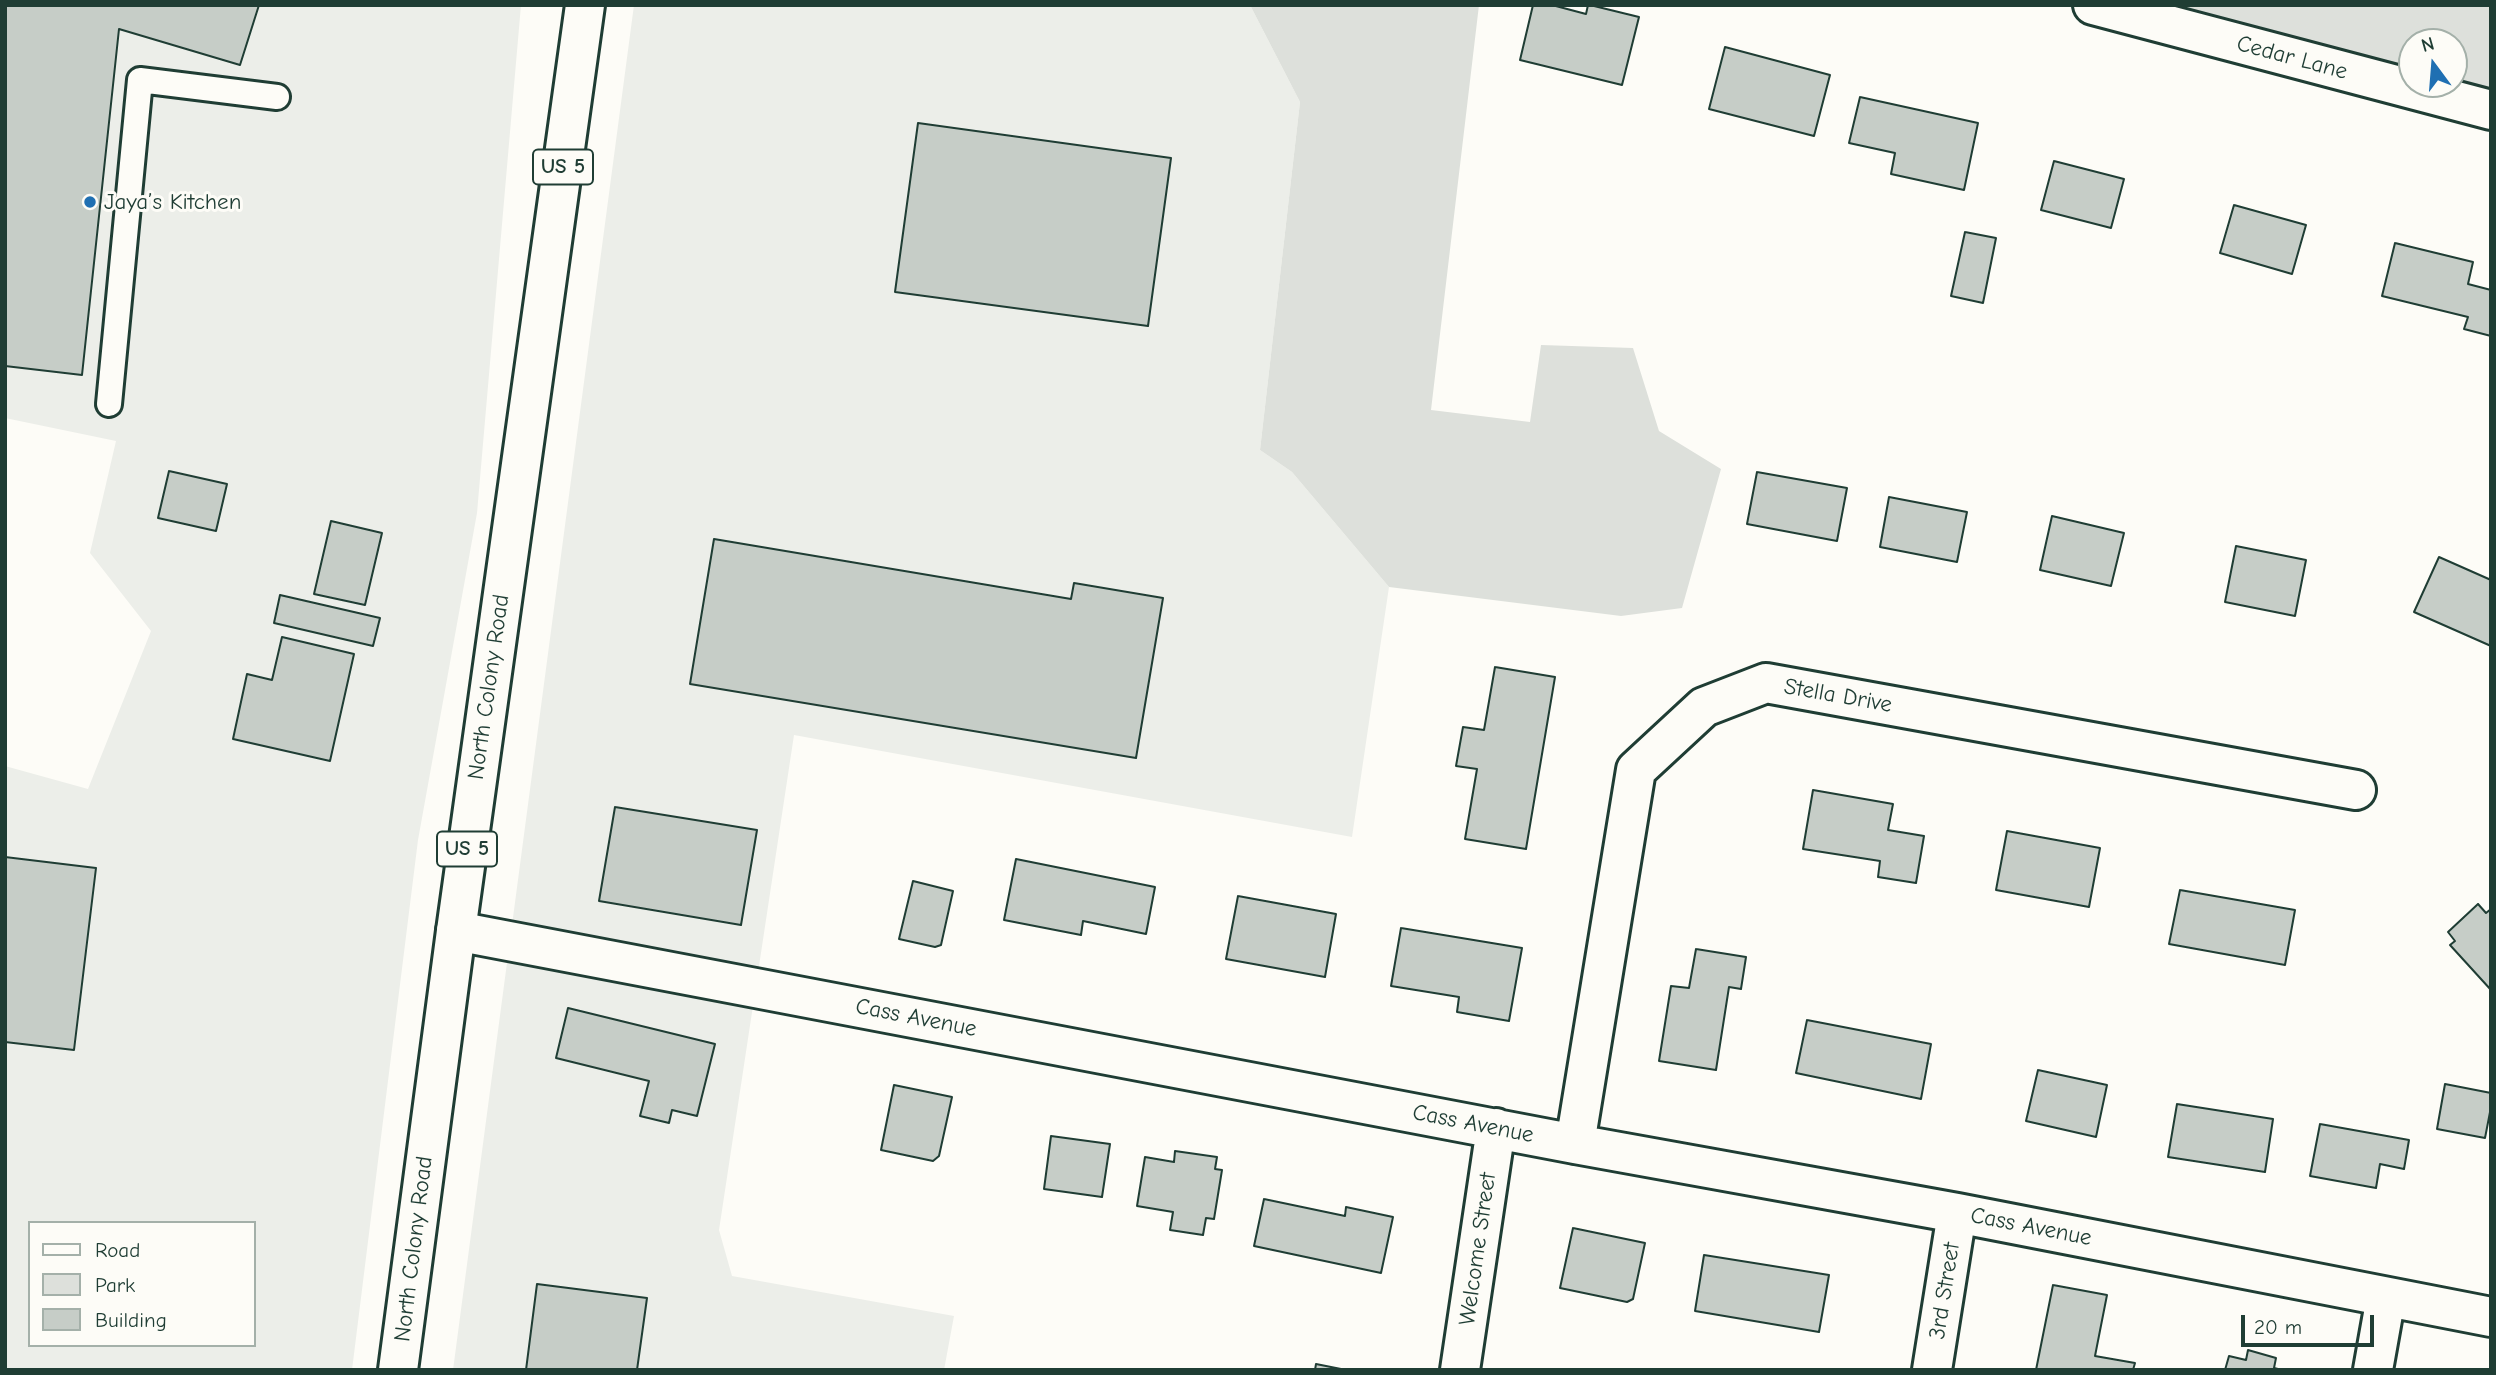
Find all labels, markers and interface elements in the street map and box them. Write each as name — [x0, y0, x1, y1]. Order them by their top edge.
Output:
north arrow — [2398, 28, 2468, 98]
street label: Cedar Lane — [2233, 30, 2351, 86]
text: N — [2419, 32, 2437, 57]
road number: US 5 — [533, 150, 593, 184]
place label: Jaya’s Kitchen — [104, 188, 241, 216]
marker: Jaya’s Kitchen — [82, 194, 98, 210]
street label: North Colony Road — [462, 593, 516, 781]
street label: Stella Drive — [1782, 673, 1894, 719]
road number: US 5 — [437, 832, 497, 866]
street label: Cass Avenue — [853, 993, 979, 1043]
street label: Cass Avenue — [1410, 1099, 1536, 1149]
street label: North Colony Road — [389, 1155, 439, 1343]
street label: Welcome Street — [1454, 1171, 1502, 1327]
street label: Cass Avenue — [1968, 1202, 2094, 1252]
legend — [28, 1221, 256, 1347]
text: Road — [95, 1238, 140, 1262]
street label: 3rd Street — [1924, 1241, 1966, 1341]
text: Park — [95, 1273, 135, 1297]
scale bar — [2244, 1302, 2377, 1346]
text: Building — [95, 1308, 167, 1332]
text: 20 m — [2254, 1315, 2302, 1339]

